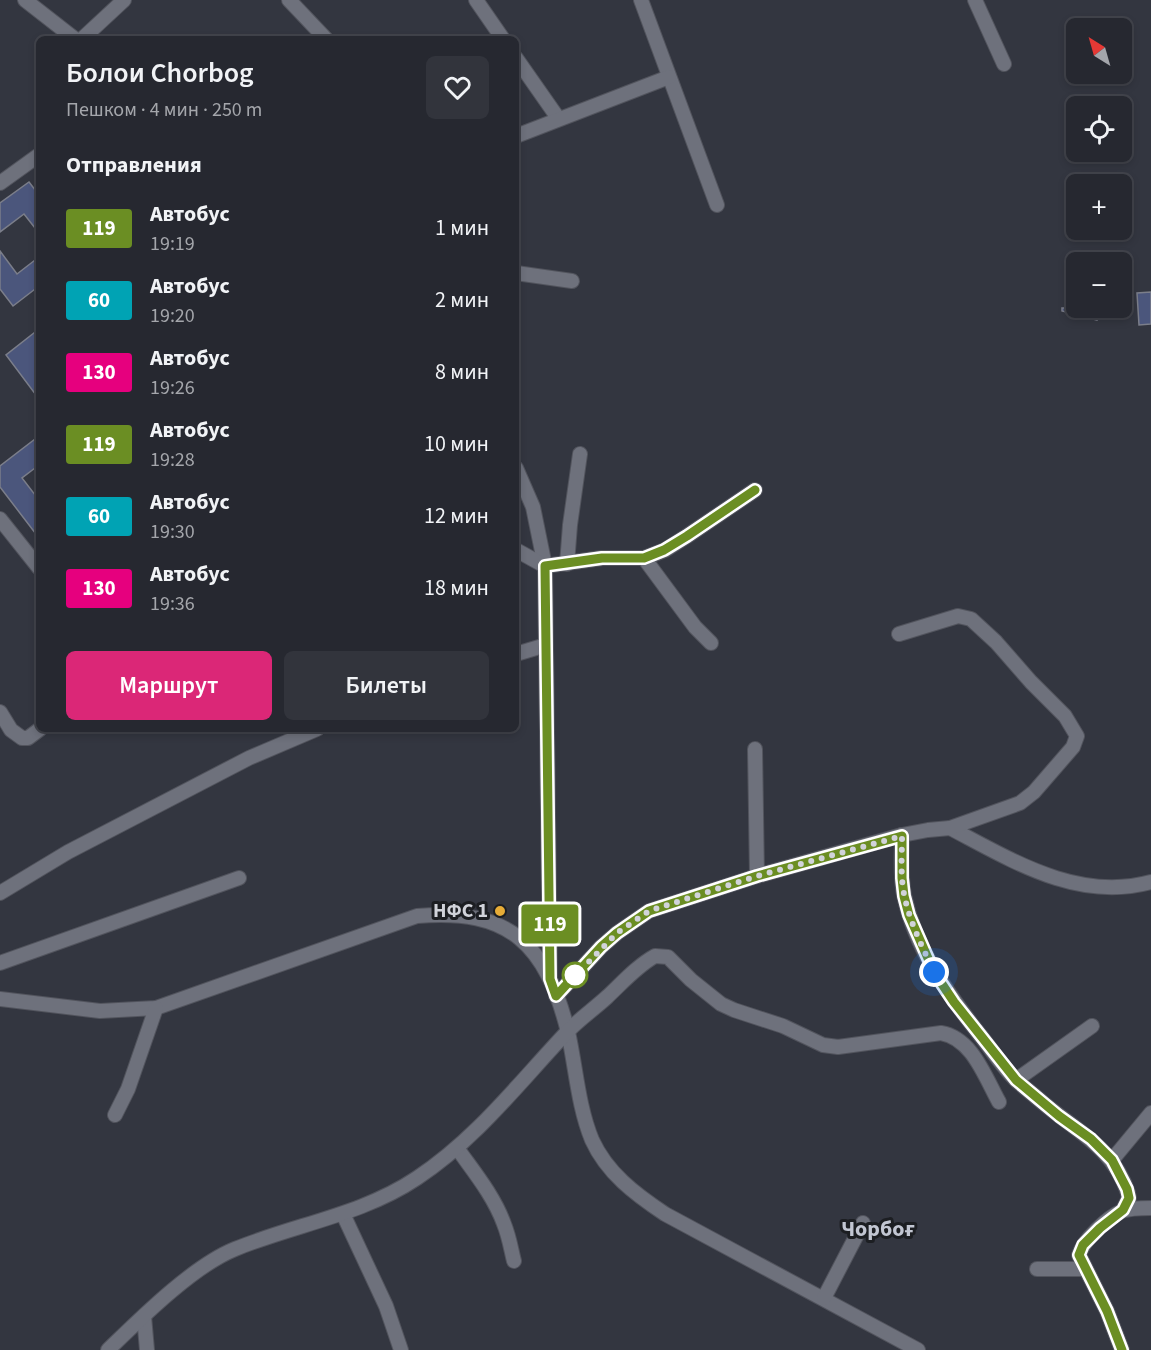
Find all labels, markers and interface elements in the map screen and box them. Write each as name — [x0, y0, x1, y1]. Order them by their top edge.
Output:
north arrow — [1066, 18, 1132, 84]
map controls — [1066, 18, 1132, 318]
text: Болои Chorbog — [66, 53, 254, 93]
button: heart — [426, 56, 489, 119]
text: Пешком · 4 мин · 250 m — [66, 96, 262, 124]
button: locate — [1066, 96, 1132, 162]
text: Отправления — [66, 149, 202, 181]
button: + — [1066, 174, 1132, 240]
text: Автобус — [150, 198, 230, 230]
text: 1 мин — [435, 212, 489, 244]
text: 119 — [82, 213, 116, 243]
text: 19:19 — [150, 230, 195, 258]
button: − — [1066, 252, 1132, 318]
text: Автобус — [150, 270, 230, 302]
text: 2 мин — [435, 284, 489, 316]
text: 60 — [88, 285, 110, 315]
text: 19:20 — [150, 302, 195, 330]
text: Автобус — [150, 342, 230, 374]
text: 8 мин — [435, 356, 489, 388]
text: 130 — [82, 357, 116, 387]
text: 19:26 — [150, 374, 195, 402]
text: Автобус — [150, 414, 230, 446]
text: 10 мин — [424, 428, 489, 460]
text: 119 — [82, 429, 116, 459]
text: 19:28 — [150, 446, 195, 474]
text: Автобус — [150, 486, 230, 518]
text: 12 мин — [424, 500, 489, 532]
text: 60 — [88, 501, 110, 531]
text: 19:30 — [150, 518, 195, 546]
text: Автобус — [150, 558, 230, 590]
text: 18 мин — [424, 572, 489, 604]
text: 130 — [82, 573, 116, 603]
text: 19:36 — [150, 590, 195, 618]
button: Маршрут — [66, 651, 272, 720]
button: Билеты — [284, 651, 489, 720]
place label: НФС 1 — [433, 897, 488, 925]
marker: НФС 1 — [493, 904, 507, 918]
line badge: 119 — [516, 904, 584, 944]
text: 119 — [533, 909, 567, 939]
your location — [919, 957, 949, 987]
unlabelled marker — [562, 962, 588, 988]
district label: Чорбоғ — [841, 1213, 915, 1245]

